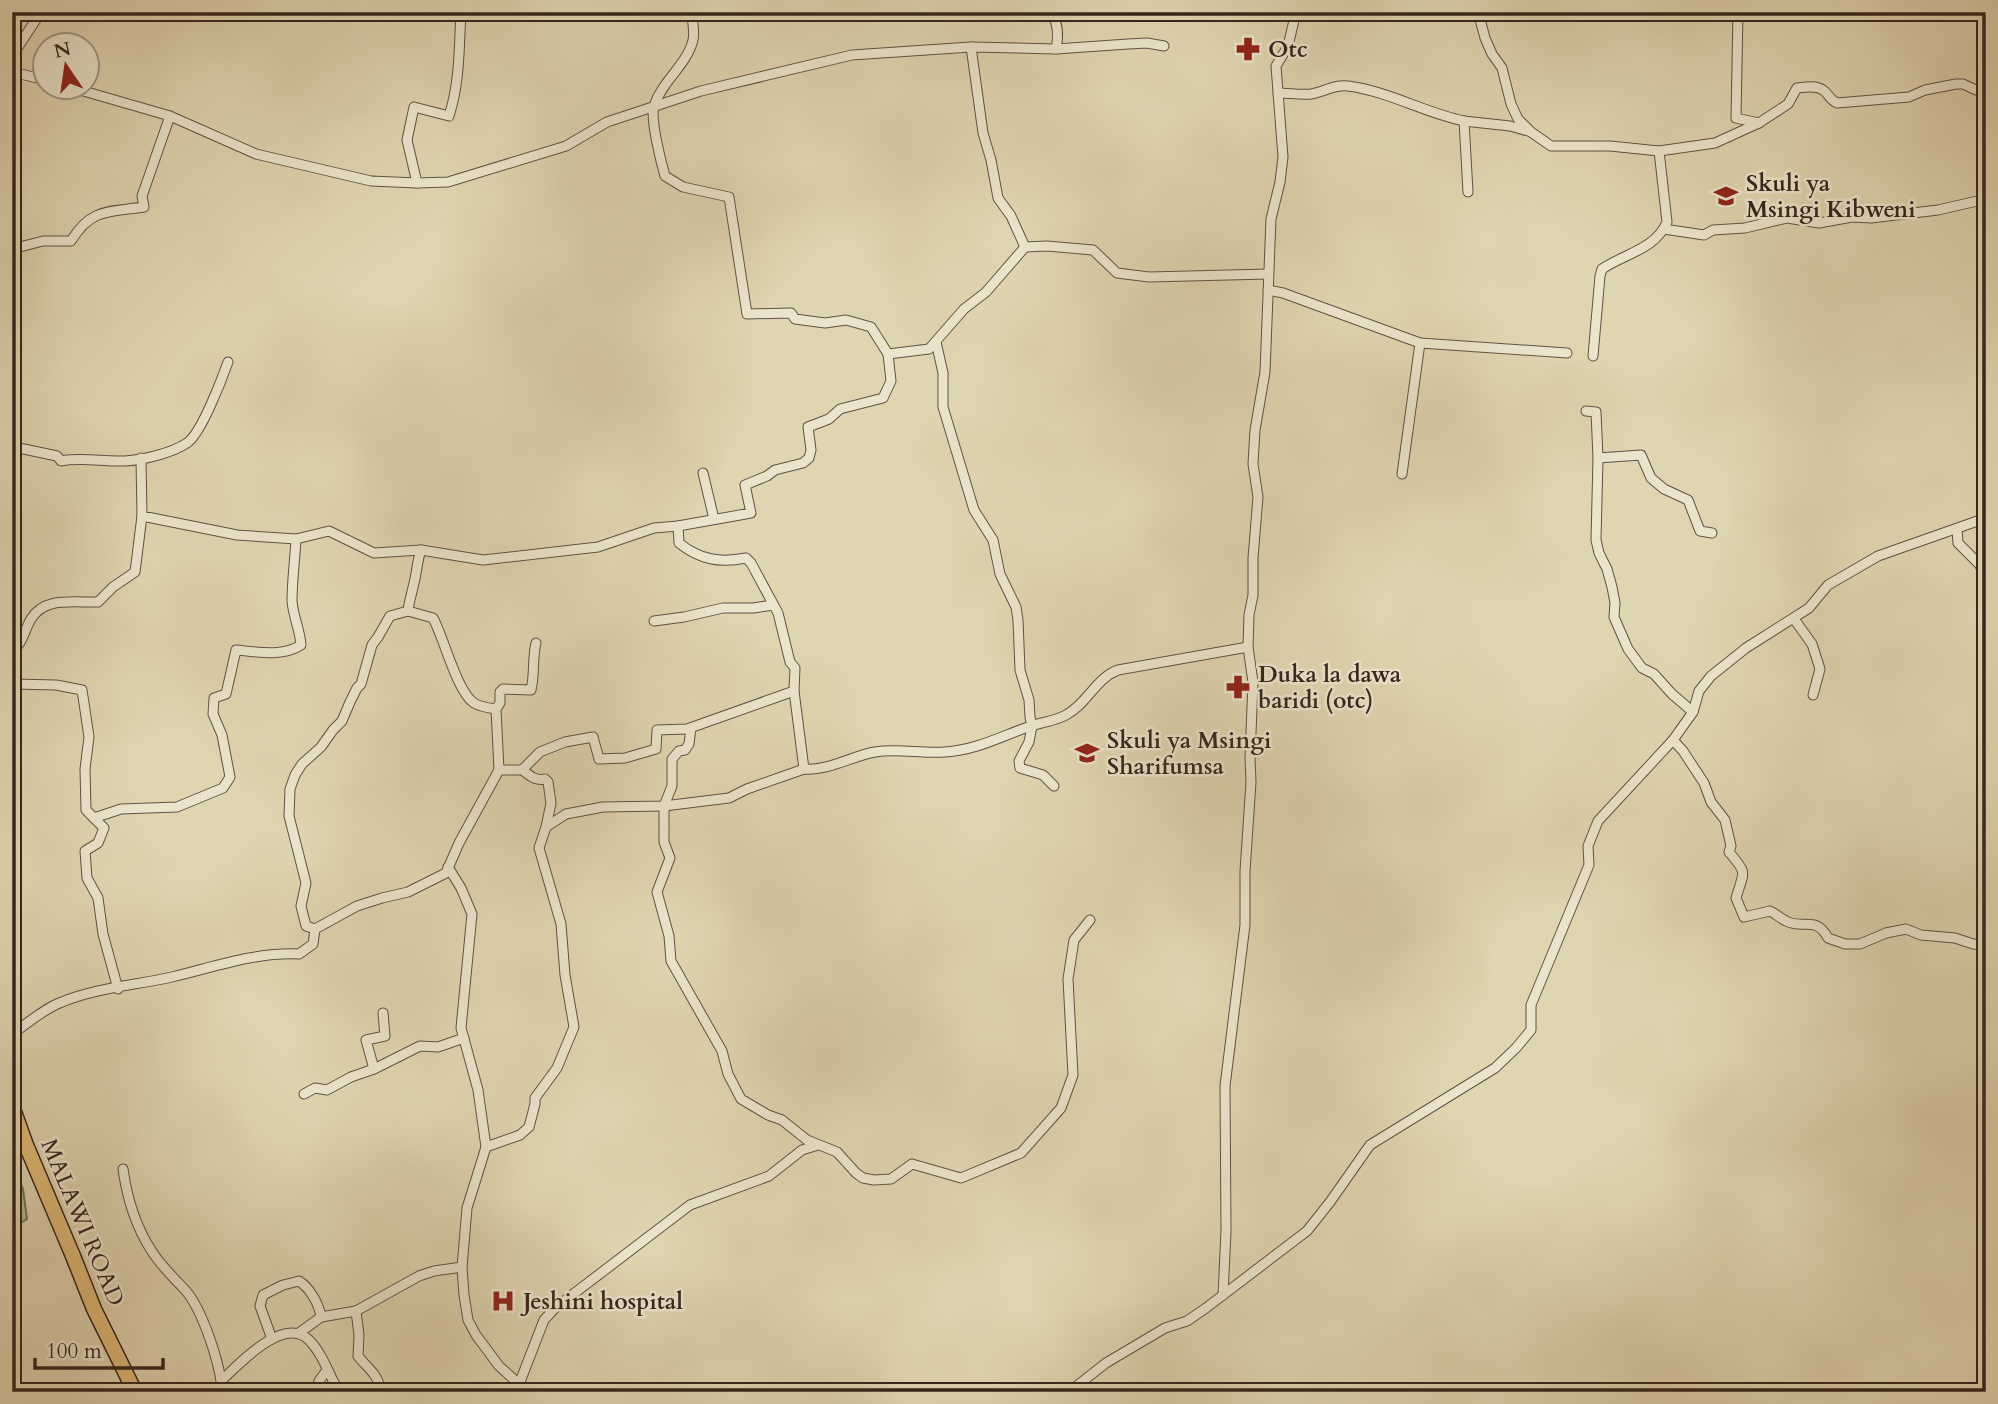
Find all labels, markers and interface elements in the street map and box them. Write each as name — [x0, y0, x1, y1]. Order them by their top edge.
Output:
north arrow — [32, 32, 102, 102]
place label: Otc — [1268, 34, 1308, 65]
pharmacy icon: Otc — [1234, 35, 1262, 63]
text: N — [51, 36, 74, 65]
place label: Skuli ya Msingi Kibweni — [1746, 168, 1916, 225]
school or university icon: Skuli ya Msingi Kibweni — [1712, 182, 1740, 210]
place label: Duka la dawa baridi (otc) — [1258, 659, 1402, 716]
pharmacy icon: Duka la dawa baridi (otc) — [1224, 673, 1252, 701]
place label: Skuli ya Msingi Sharifumsa — [1107, 725, 1271, 782]
school or university icon: Skuli ya Msingi Sharifumsa — [1073, 739, 1101, 767]
street label: MALAWI ROAD — [33, 1134, 132, 1310]
place label: Jeshini hospital — [520, 1286, 683, 1317]
hospital icon: Jeshini hospital — [489, 1287, 517, 1315]
scale bar — [35, 1327, 163, 1371]
text: 100 m — [46, 1337, 102, 1366]

